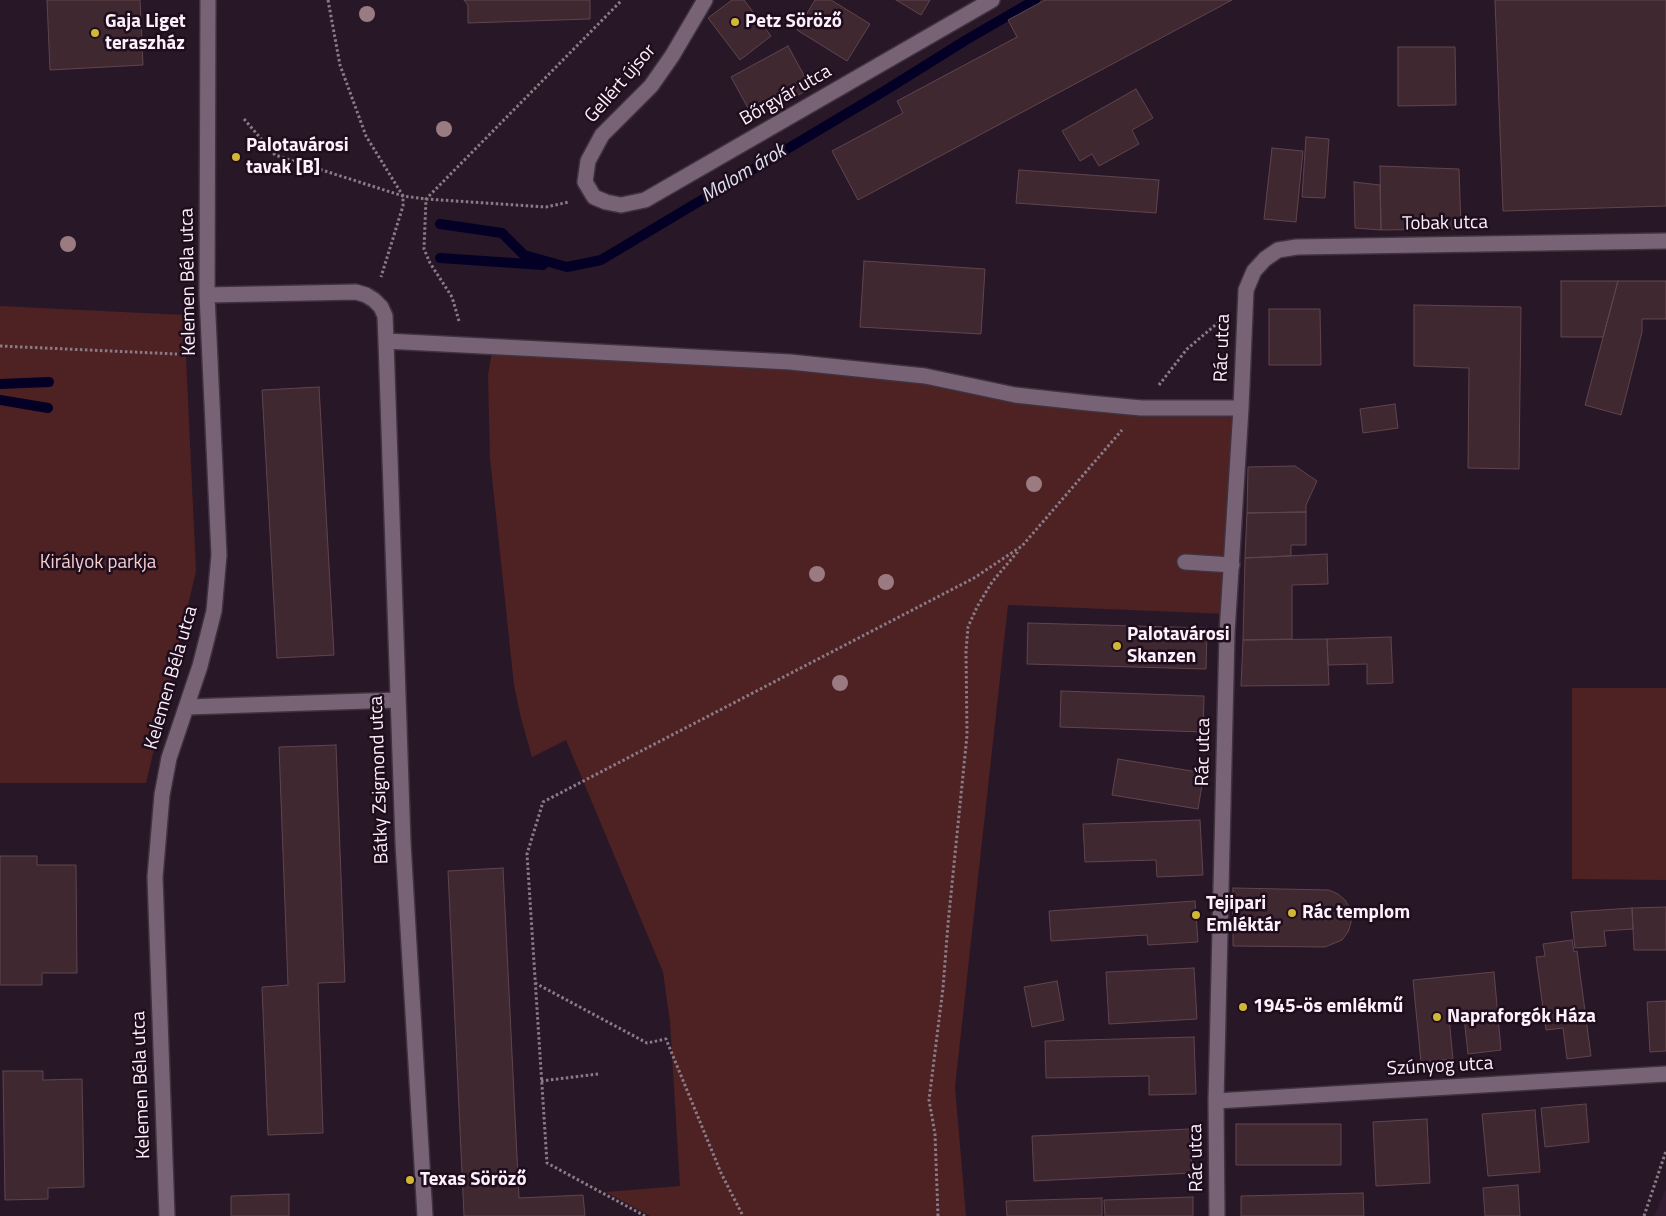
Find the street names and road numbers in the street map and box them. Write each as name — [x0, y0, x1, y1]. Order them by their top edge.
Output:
street label: Gellért újsor — [581, 40, 661, 128]
street label: Bőrgyár utca — [736, 61, 836, 131]
street label: Kelemen Béla utca — [176, 208, 202, 356]
street label: Tobak utca — [1402, 212, 1488, 236]
street label: Rác utca — [1210, 313, 1236, 383]
street label: Kelemen Béla utca — [141, 604, 203, 752]
street label: Bátky Zsigmond utca — [366, 696, 394, 864]
street label: Rác utca — [1192, 718, 1216, 786]
street label: Kelemen Béla utca — [128, 1011, 156, 1159]
street label: Szúnyog utca — [1386, 1053, 1494, 1081]
street label: Rác utca — [1185, 1124, 1209, 1192]

